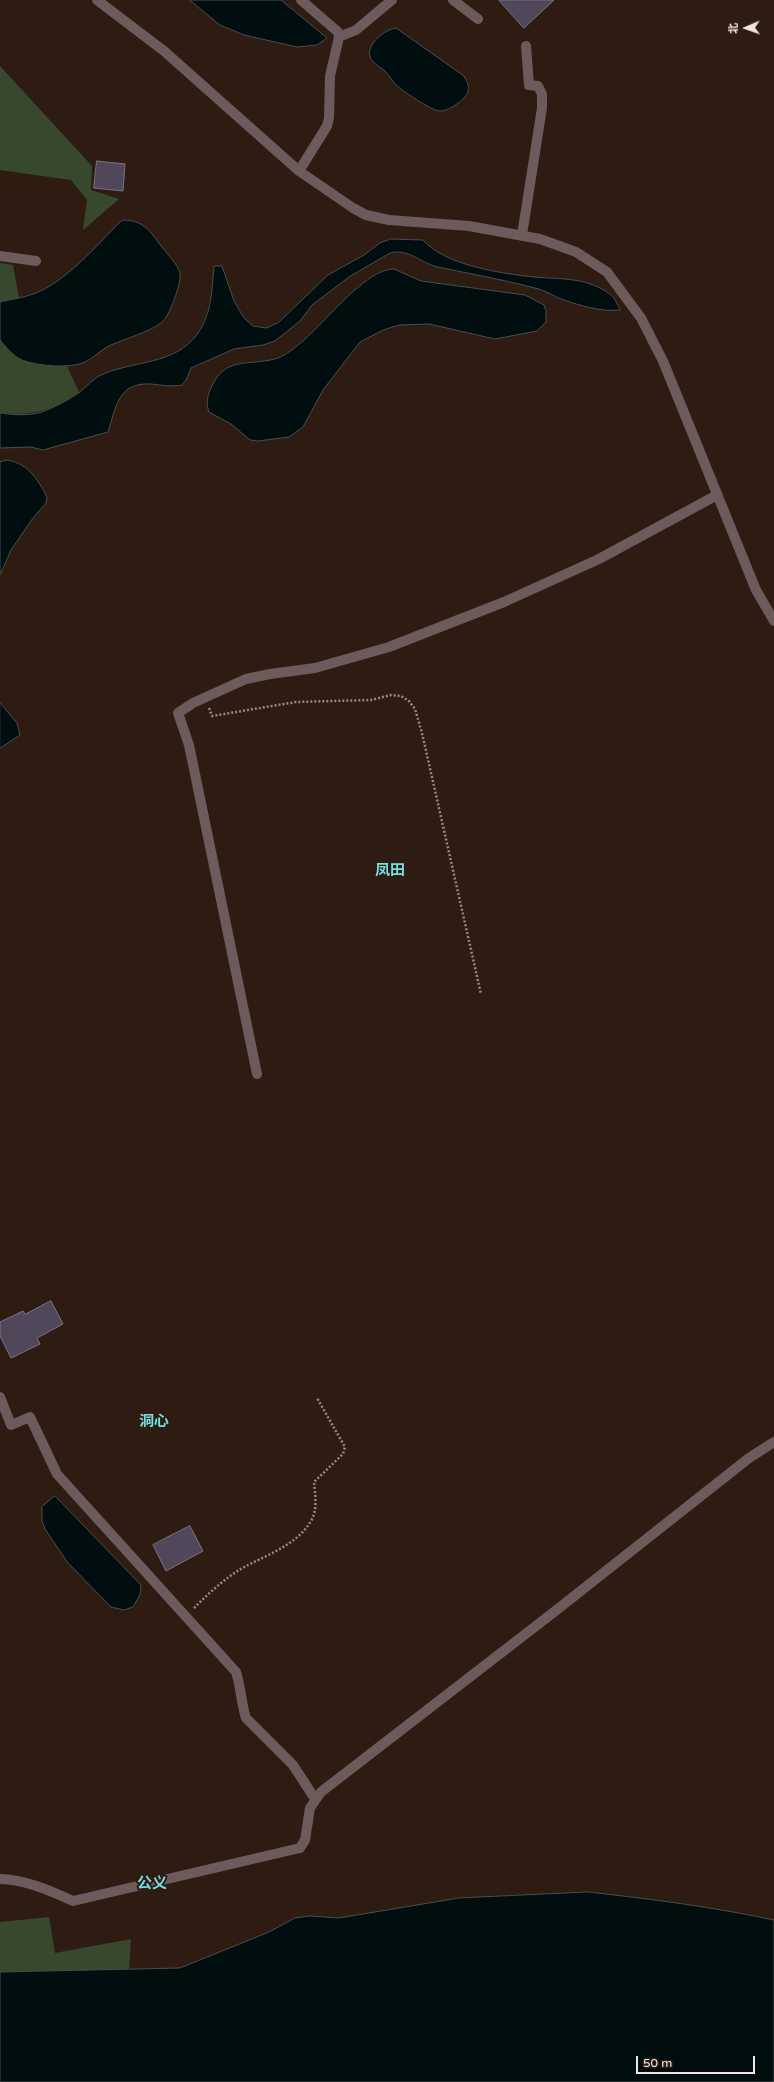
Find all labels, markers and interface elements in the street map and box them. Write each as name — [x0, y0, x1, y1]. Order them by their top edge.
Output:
north arrow — [726, 8, 766, 48]
text: 北 — [727, 23, 740, 34]
district label: 凤田 — [375, 862, 405, 880]
district label: 洞心 — [139, 1413, 169, 1431]
district label: 公义 — [137, 1875, 167, 1893]
scale bar — [638, 2048, 757, 2074]
text: 50 m — [643, 2056, 672, 2070]

